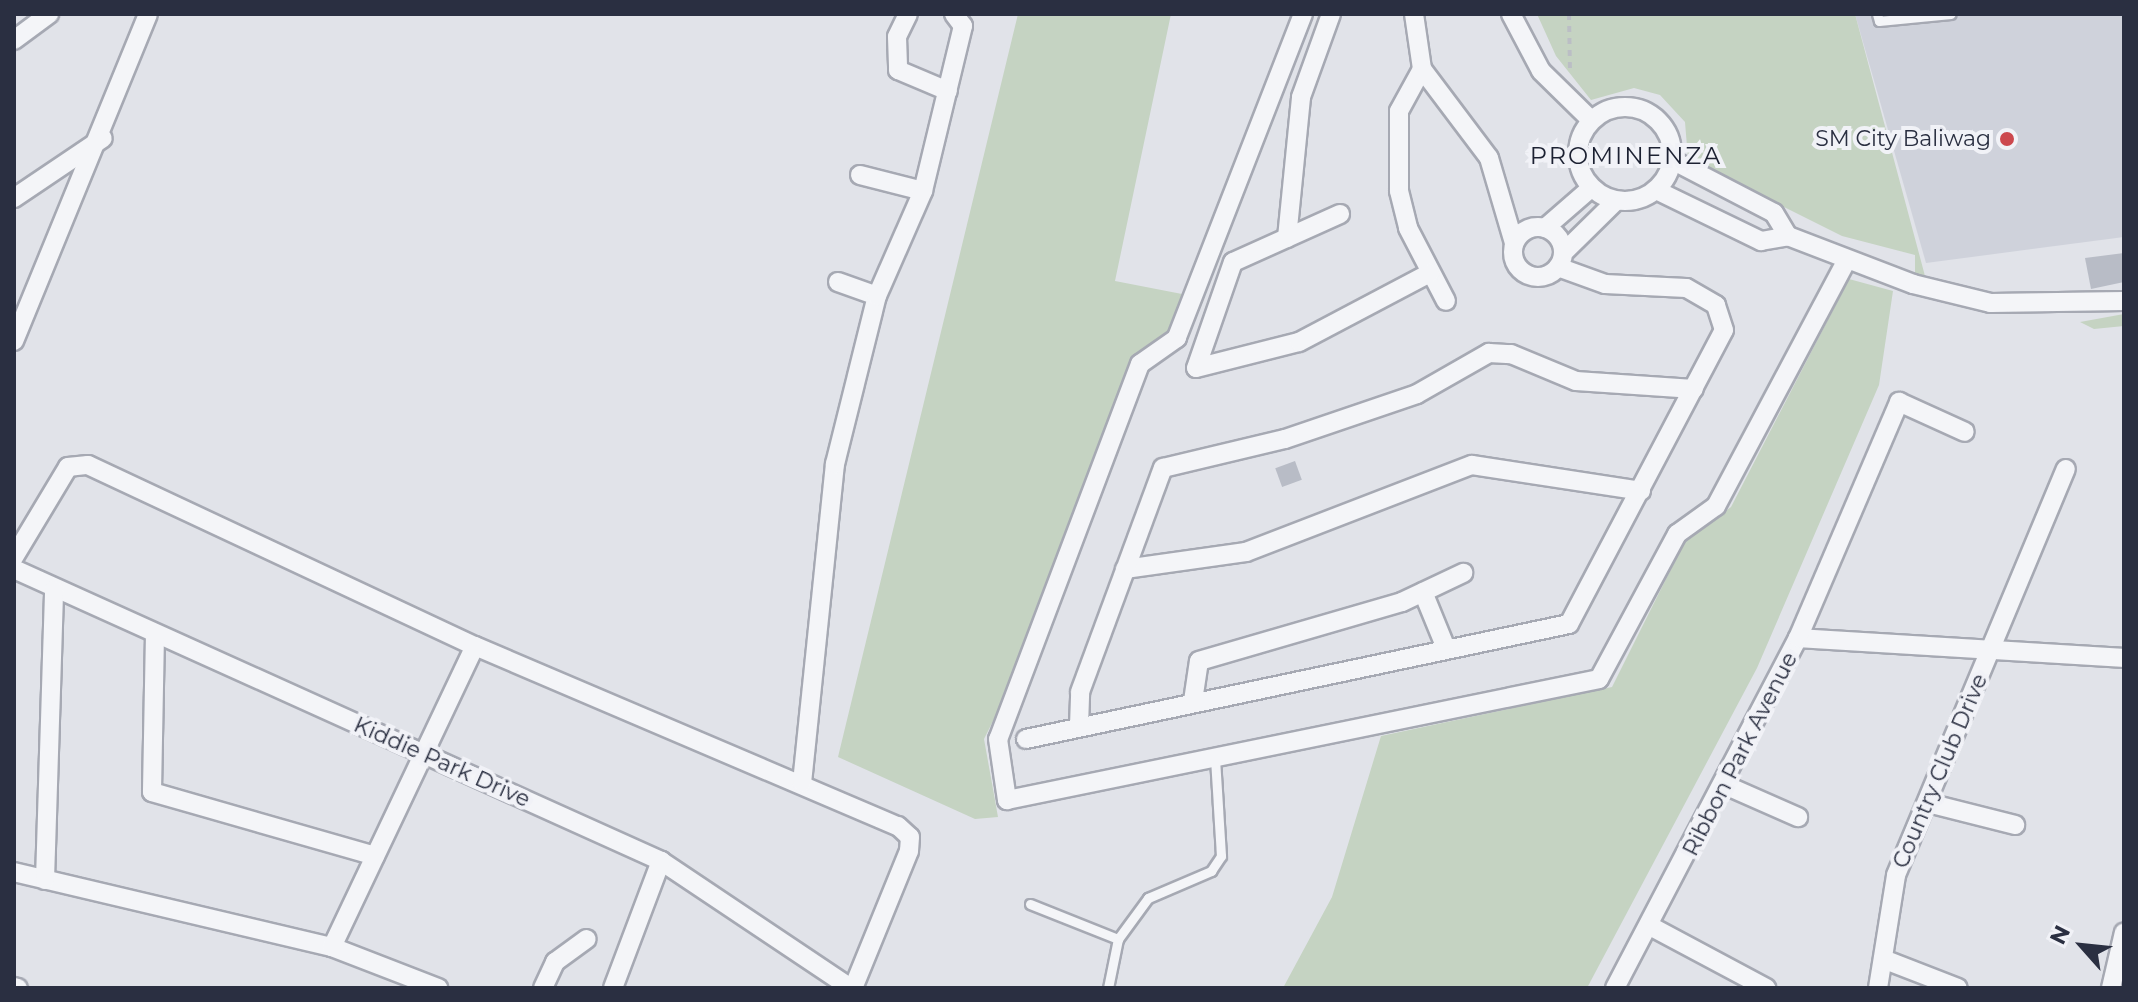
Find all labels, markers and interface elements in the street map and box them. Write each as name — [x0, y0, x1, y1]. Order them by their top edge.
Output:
place label: SM City Baliwag — [1815, 126, 1991, 152]
marker: SM City Baliwag — [1998, 130, 2016, 148]
district label: PROMINENZA — [1530, 142, 1722, 170]
street label: Ribbon Park Avenue — [1677, 648, 1803, 860]
street label: Country Club Drive — [1887, 670, 1993, 872]
street label: Kiddie Park Drive — [350, 711, 534, 813]
north arrow — [2042, 906, 2122, 986]
text: N — [2044, 921, 2076, 949]

